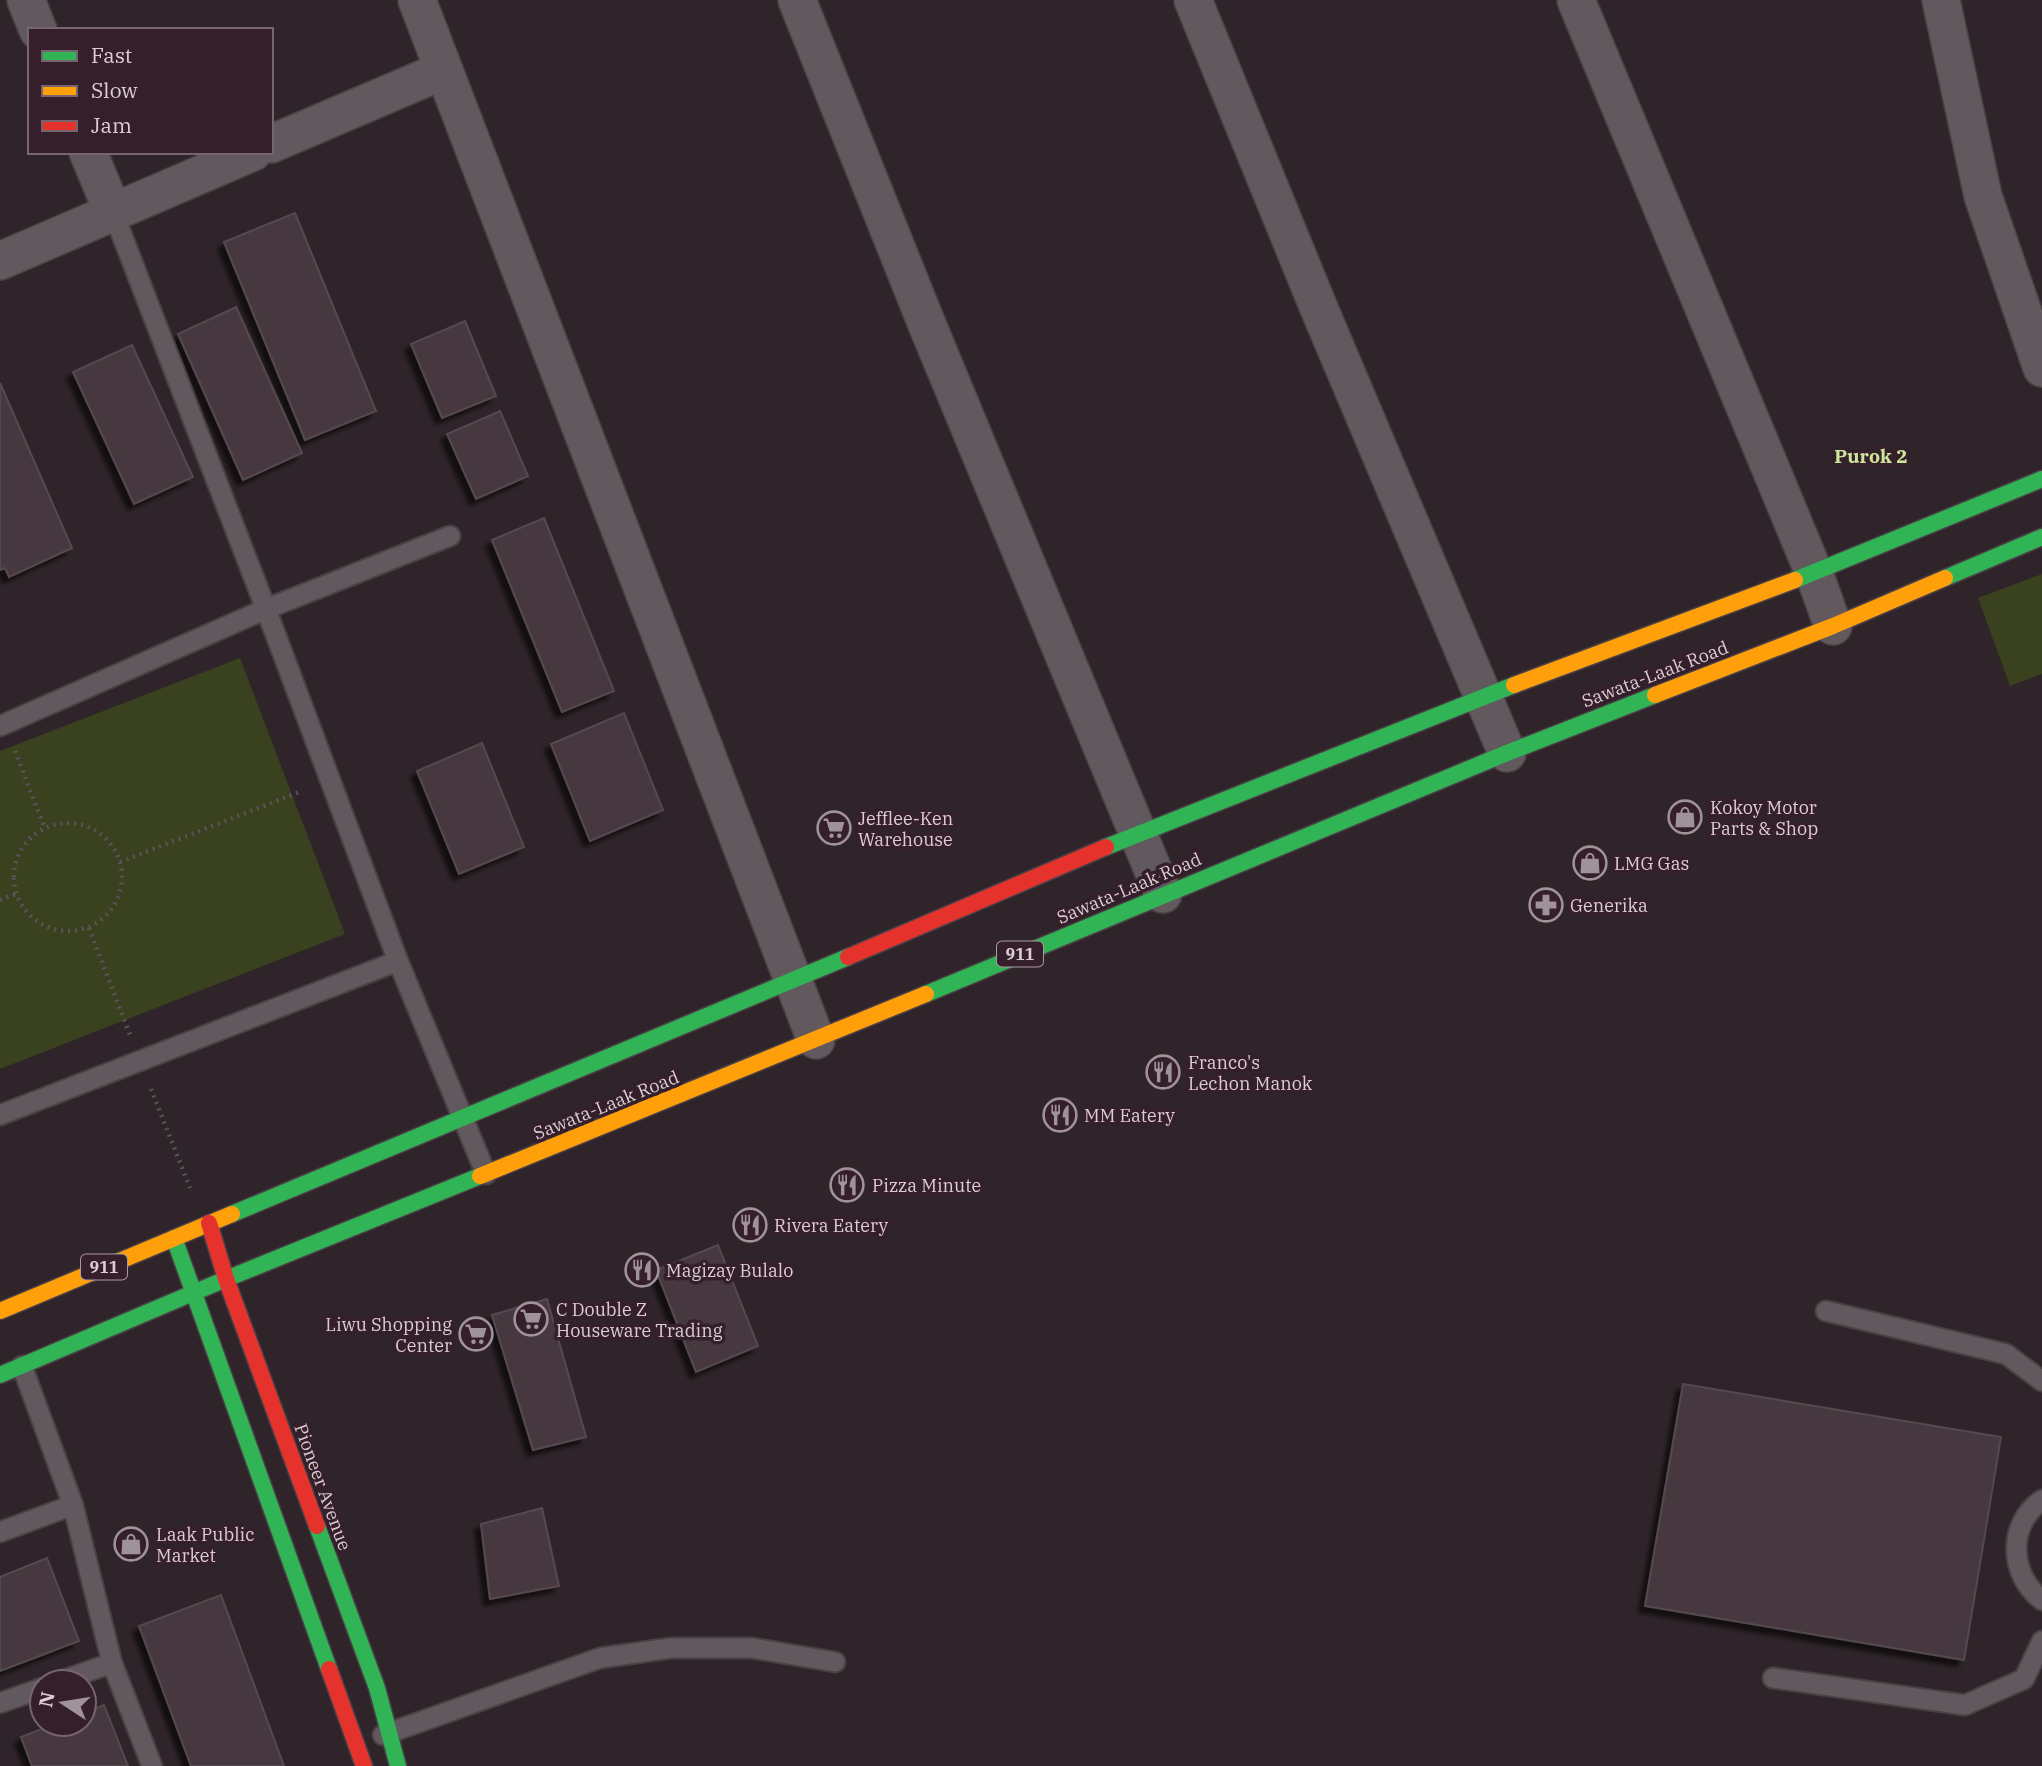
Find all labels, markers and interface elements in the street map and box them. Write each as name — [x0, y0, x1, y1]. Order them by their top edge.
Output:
legend — [28, 28, 273, 154]
text: Fast — [91, 41, 132, 69]
text: Slow — [91, 76, 138, 104]
text: Jam — [91, 111, 132, 139]
district label: Purok 2 — [1834, 444, 1908, 468]
street label: Sawata-Laak Road — [1579, 635, 1732, 713]
place label: Kokoy Motor Parts & Shop — [1710, 796, 1818, 840]
shop icon: Kokoy Motor Parts & Shop — [1666, 798, 1704, 836]
place label: Jefflee-Ken Warehouse — [858, 807, 953, 851]
supermarket icon: Jefflee-Ken Warehouse — [815, 809, 853, 847]
shop icon: LMG Gas — [1571, 844, 1609, 882]
street label: Sawata-Laak Road — [1053, 847, 1205, 929]
place label: LMG Gas — [1614, 852, 1689, 875]
pharmacy icon: Generika — [1527, 886, 1565, 924]
place label: Generika — [1570, 894, 1648, 917]
road number: 911 — [997, 942, 1043, 966]
place label: Franco's Lechon Manok — [1188, 1051, 1313, 1095]
restaurant icon: Franco's Lechon Manok — [1144, 1053, 1182, 1091]
street label: Sawata-Laak Road — [530, 1065, 682, 1145]
restaurant icon: MM Eatery — [1041, 1096, 1079, 1134]
place label: MM Eatery — [1084, 1104, 1175, 1127]
restaurant icon: Pizza Minute — [828, 1166, 866, 1204]
place label: Pizza Minute — [872, 1174, 981, 1197]
restaurant icon: Rivera Eatery — [731, 1206, 769, 1244]
place label: Rivera Eatery — [774, 1214, 889, 1237]
restaurant icon: Magizay Bulalo — [623, 1251, 661, 1289]
road number: 911 — [81, 1254, 127, 1280]
place label: Magizay Bulalo — [666, 1259, 793, 1282]
place label: C Double Z Houseware Trading — [556, 1298, 723, 1342]
supermarket icon: C Double Z Houseware Trading — [512, 1300, 550, 1338]
place label: Liwu Shopping Center — [325, 1313, 452, 1357]
supermarket icon: Liwu Shopping Center — [457, 1315, 495, 1353]
street label: Pioneer Avenue — [289, 1420, 357, 1554]
place label: Laak Public Market — [156, 1523, 255, 1567]
shop icon: Laak Public Market — [112, 1525, 150, 1563]
north arrow — [28, 1668, 98, 1738]
text: N — [33, 1690, 60, 1709]

